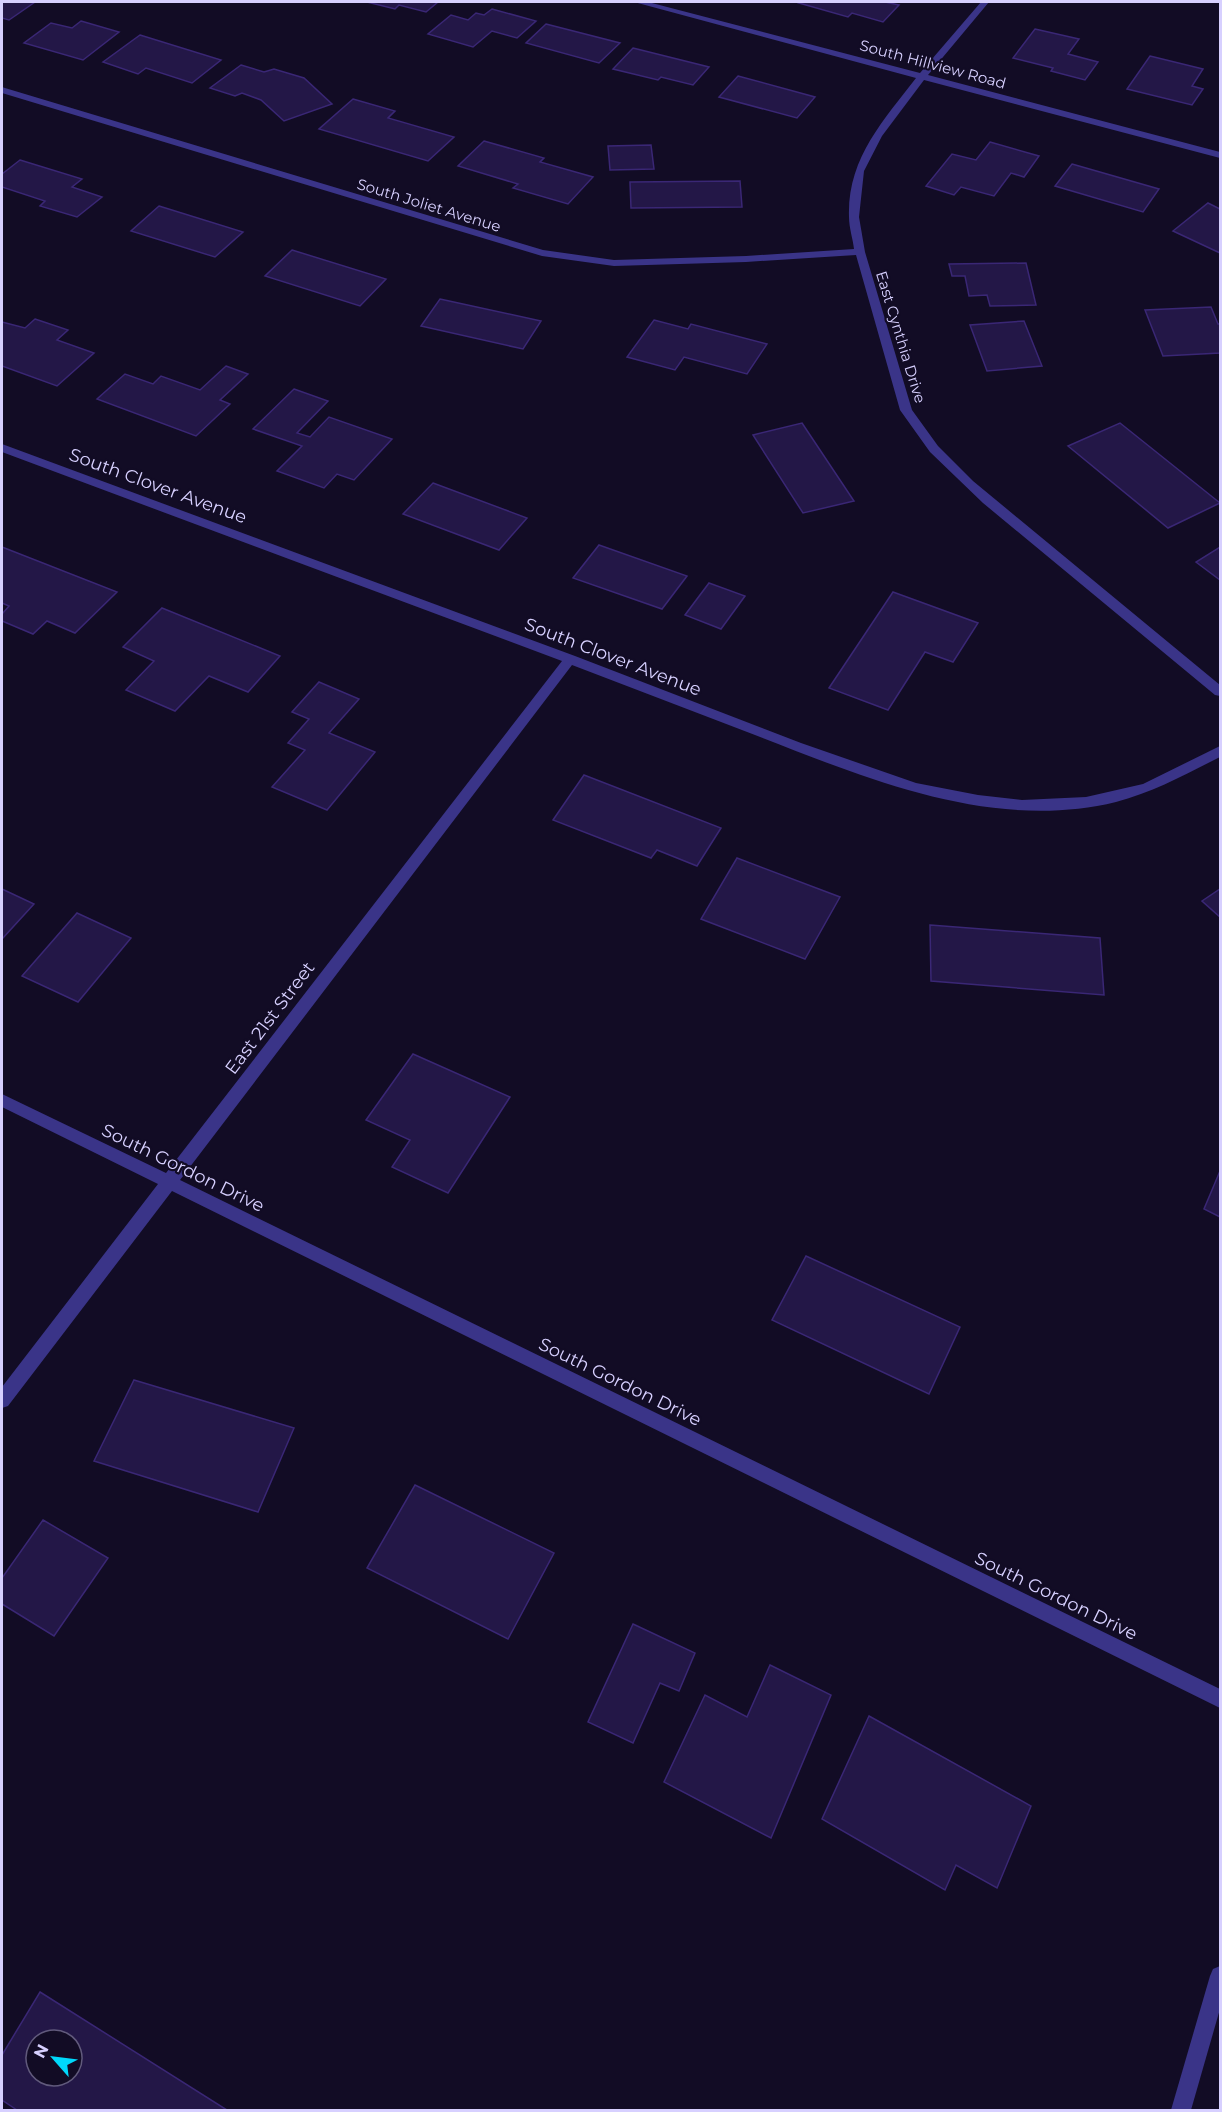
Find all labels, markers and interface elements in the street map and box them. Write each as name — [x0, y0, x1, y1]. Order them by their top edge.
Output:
street label: South Hillview Road — [858, 35, 1008, 93]
street label: South Joliet Avenue — [355, 174, 503, 236]
street label: East Cynthia Drive — [872, 269, 930, 405]
street label: South Clover Avenue — [66, 444, 250, 528]
street label: South Clover Avenue — [522, 613, 705, 701]
street label: East 21st Street — [221, 957, 319, 1079]
street label: South Gordon Drive — [98, 1119, 268, 1217]
street label: South Gordon Drive — [535, 1333, 705, 1431]
street label: South Gordon Drive — [971, 1547, 1141, 1645]
north arrow — [24, 2028, 84, 2088]
text: N — [30, 2041, 53, 2061]

